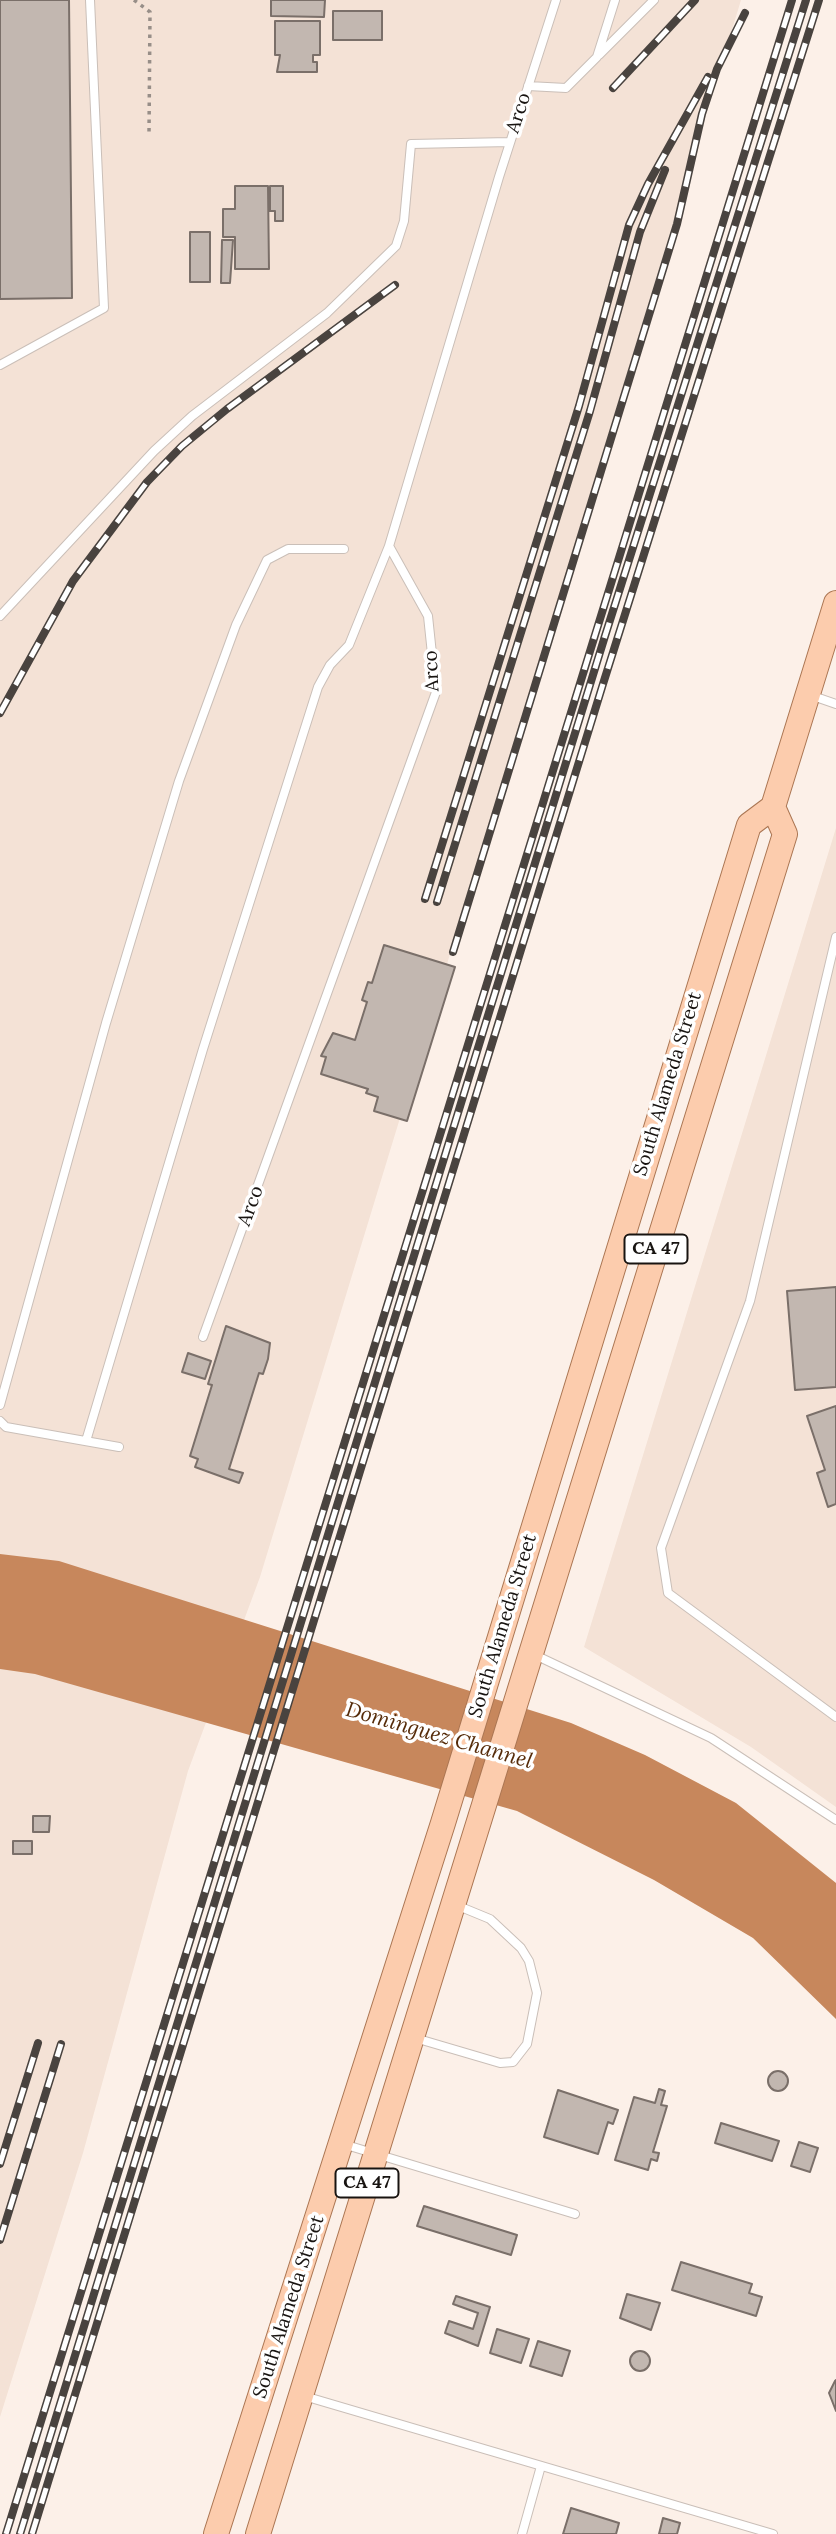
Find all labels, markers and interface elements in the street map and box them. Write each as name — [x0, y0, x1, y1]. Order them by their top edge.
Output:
street label: Arco — [502, 90, 536, 136]
street label: Arco — [420, 650, 444, 692]
street label: South Alameda Street — [629, 989, 707, 1179]
street label: Arco — [233, 1183, 269, 1229]
road number: CA 47 — [624, 1234, 688, 1264]
street label: South Alameda Street — [464, 1531, 542, 1721]
water label: Dominguez Channel — [343, 1697, 535, 1775]
road number: CA 47 — [336, 2168, 398, 2197]
street label: South Alameda Street — [249, 2213, 329, 2401]

